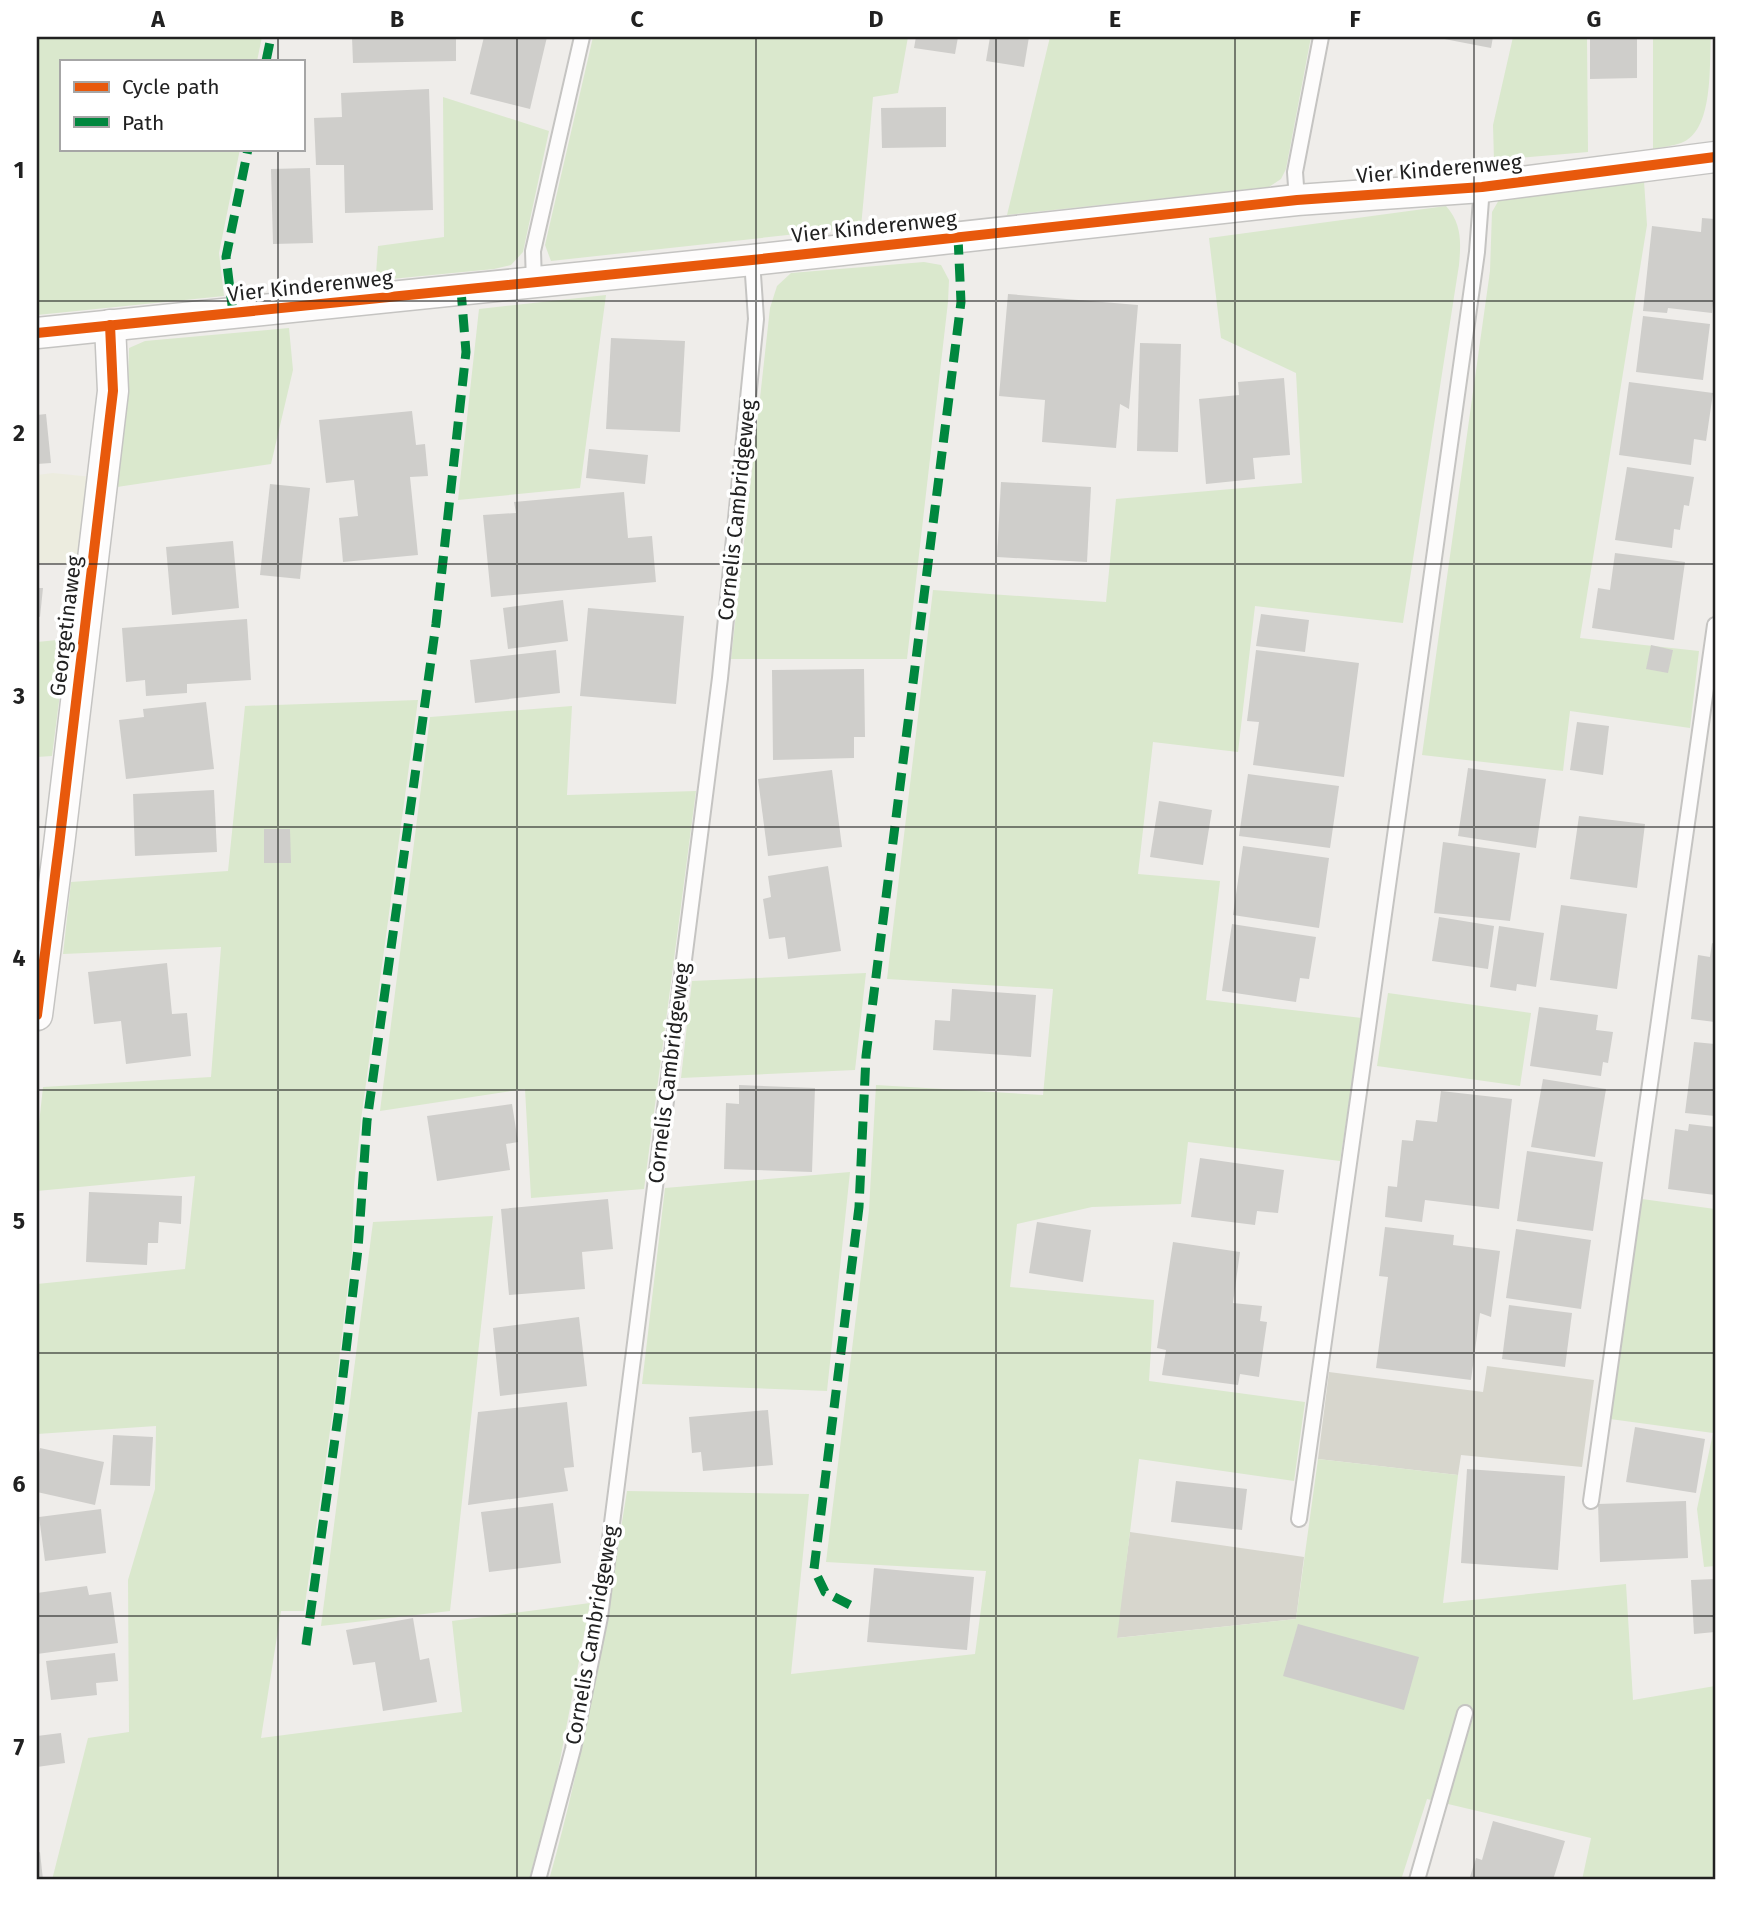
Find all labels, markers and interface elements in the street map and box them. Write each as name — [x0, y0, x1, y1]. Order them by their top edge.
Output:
text: A — [150, 5, 165, 33]
text: B — [390, 5, 404, 33]
text: C — [630, 5, 644, 33]
text: D — [869, 5, 884, 33]
text: E — [1109, 5, 1121, 33]
text: F — [1349, 5, 1361, 33]
text: G — [1587, 5, 1601, 33]
legend — [60, 60, 304, 150]
text: Cycle path — [122, 74, 220, 100]
text: Path — [122, 110, 164, 136]
street label: Vier Kinderenweg — [1355, 149, 1523, 189]
text: 1 — [14, 156, 24, 184]
street label: Vier Kinderenweg — [790, 205, 958, 249]
street label: Vier Kinderenweg — [226, 264, 394, 308]
street label: Cornelis Cambridgeweg — [712, 398, 762, 622]
text: 2 — [13, 419, 25, 447]
street label: Georgetinaweg — [44, 554, 88, 698]
text: 3 — [12, 682, 25, 710]
text: 4 — [13, 944, 26, 972]
street label: Cornelis Cambridgeweg — [643, 961, 695, 1185]
text: 5 — [13, 1207, 25, 1235]
text: 6 — [13, 1470, 26, 1498]
street label: Cornelis Cambridgeweg — [560, 1523, 624, 1747]
text: 7 — [14, 1733, 25, 1761]

